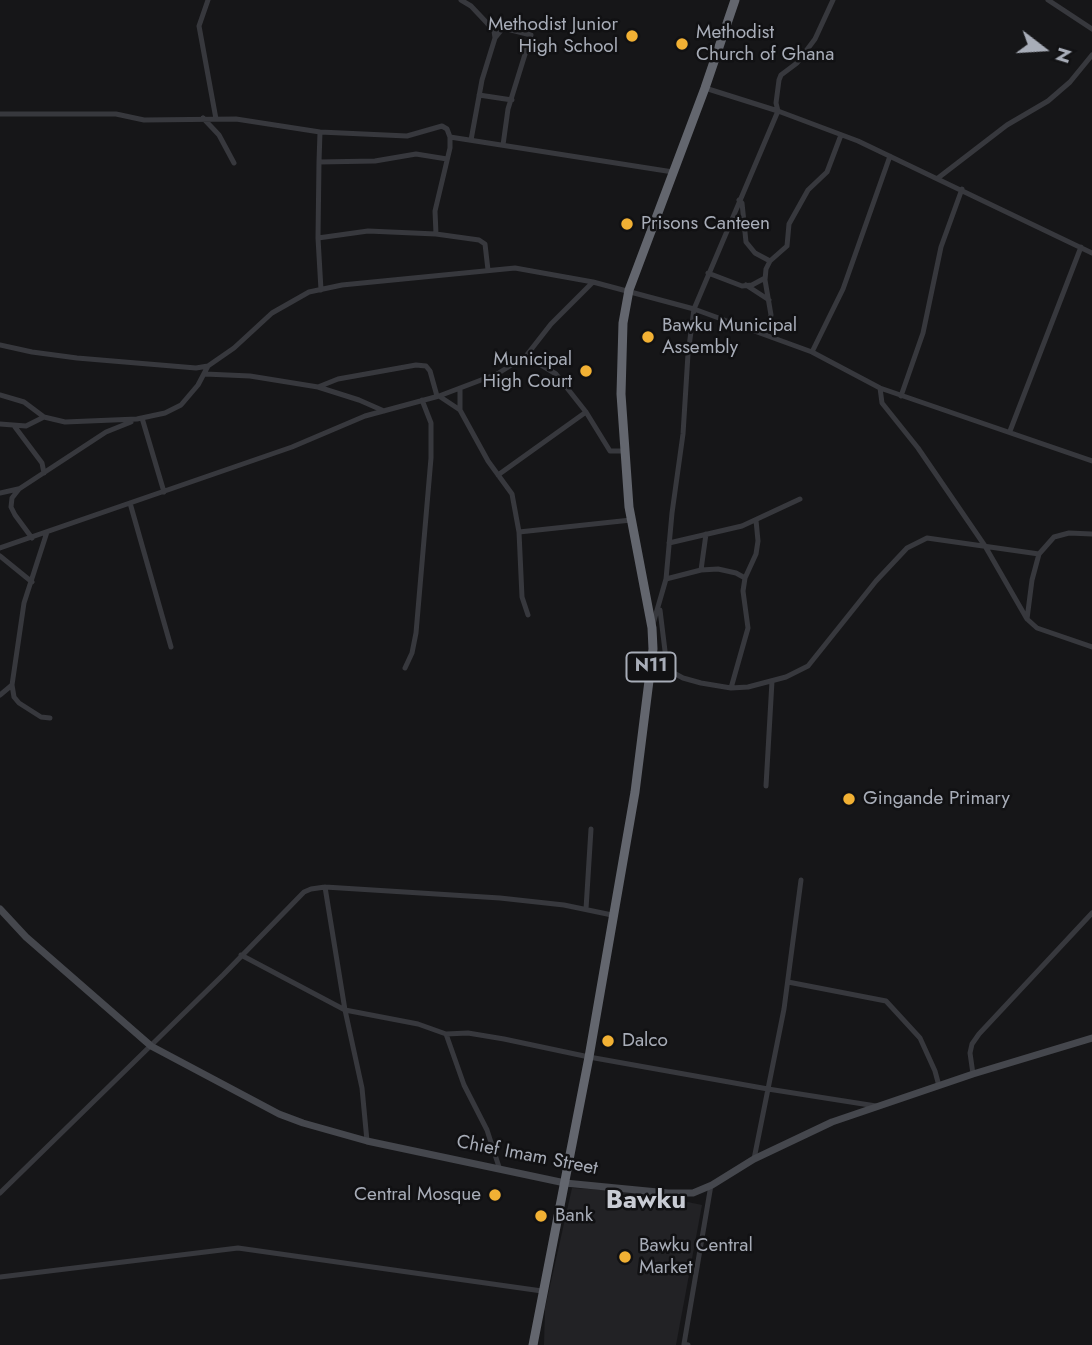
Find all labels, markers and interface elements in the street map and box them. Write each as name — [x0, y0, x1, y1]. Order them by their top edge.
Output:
place label: Methodist Junior High School — [488, 14, 618, 58]
north arrow — [1008, 14, 1078, 84]
place label: Methodist Church of Ghana — [696, 22, 834, 66]
marker: Methodist Junior High School — [624, 28, 640, 44]
marker: Methodist Church of Ghana — [674, 36, 690, 52]
text: N — [1048, 44, 1079, 66]
place label: Prisons Canteen — [641, 213, 770, 235]
marker: Prisons Canteen — [619, 216, 635, 232]
place label: Bawku Municipal Assembly — [662, 315, 797, 359]
marker: Bawku Municipal Assembly — [640, 329, 656, 345]
place label: Municipal High Court — [483, 349, 572, 393]
marker: Municipal High Court — [578, 363, 594, 379]
road number: N11 — [626, 652, 676, 682]
place label: Gingande Primary — [863, 788, 1010, 810]
marker: Gingande Primary — [841, 791, 857, 807]
place label: Dalco — [622, 1030, 668, 1052]
marker: Dalco — [600, 1033, 616, 1049]
street label: Chief Imam Street — [454, 1131, 600, 1181]
place label: Central Mosque — [354, 1184, 481, 1206]
district label: Bawku — [606, 1186, 686, 1218]
marker: Central Mosque — [487, 1187, 503, 1203]
place label: Bank — [555, 1205, 593, 1227]
marker: Bank — [533, 1208, 549, 1224]
place label: Bawku Central Market — [639, 1235, 753, 1279]
marker: Bawku Central Market — [617, 1249, 633, 1265]

